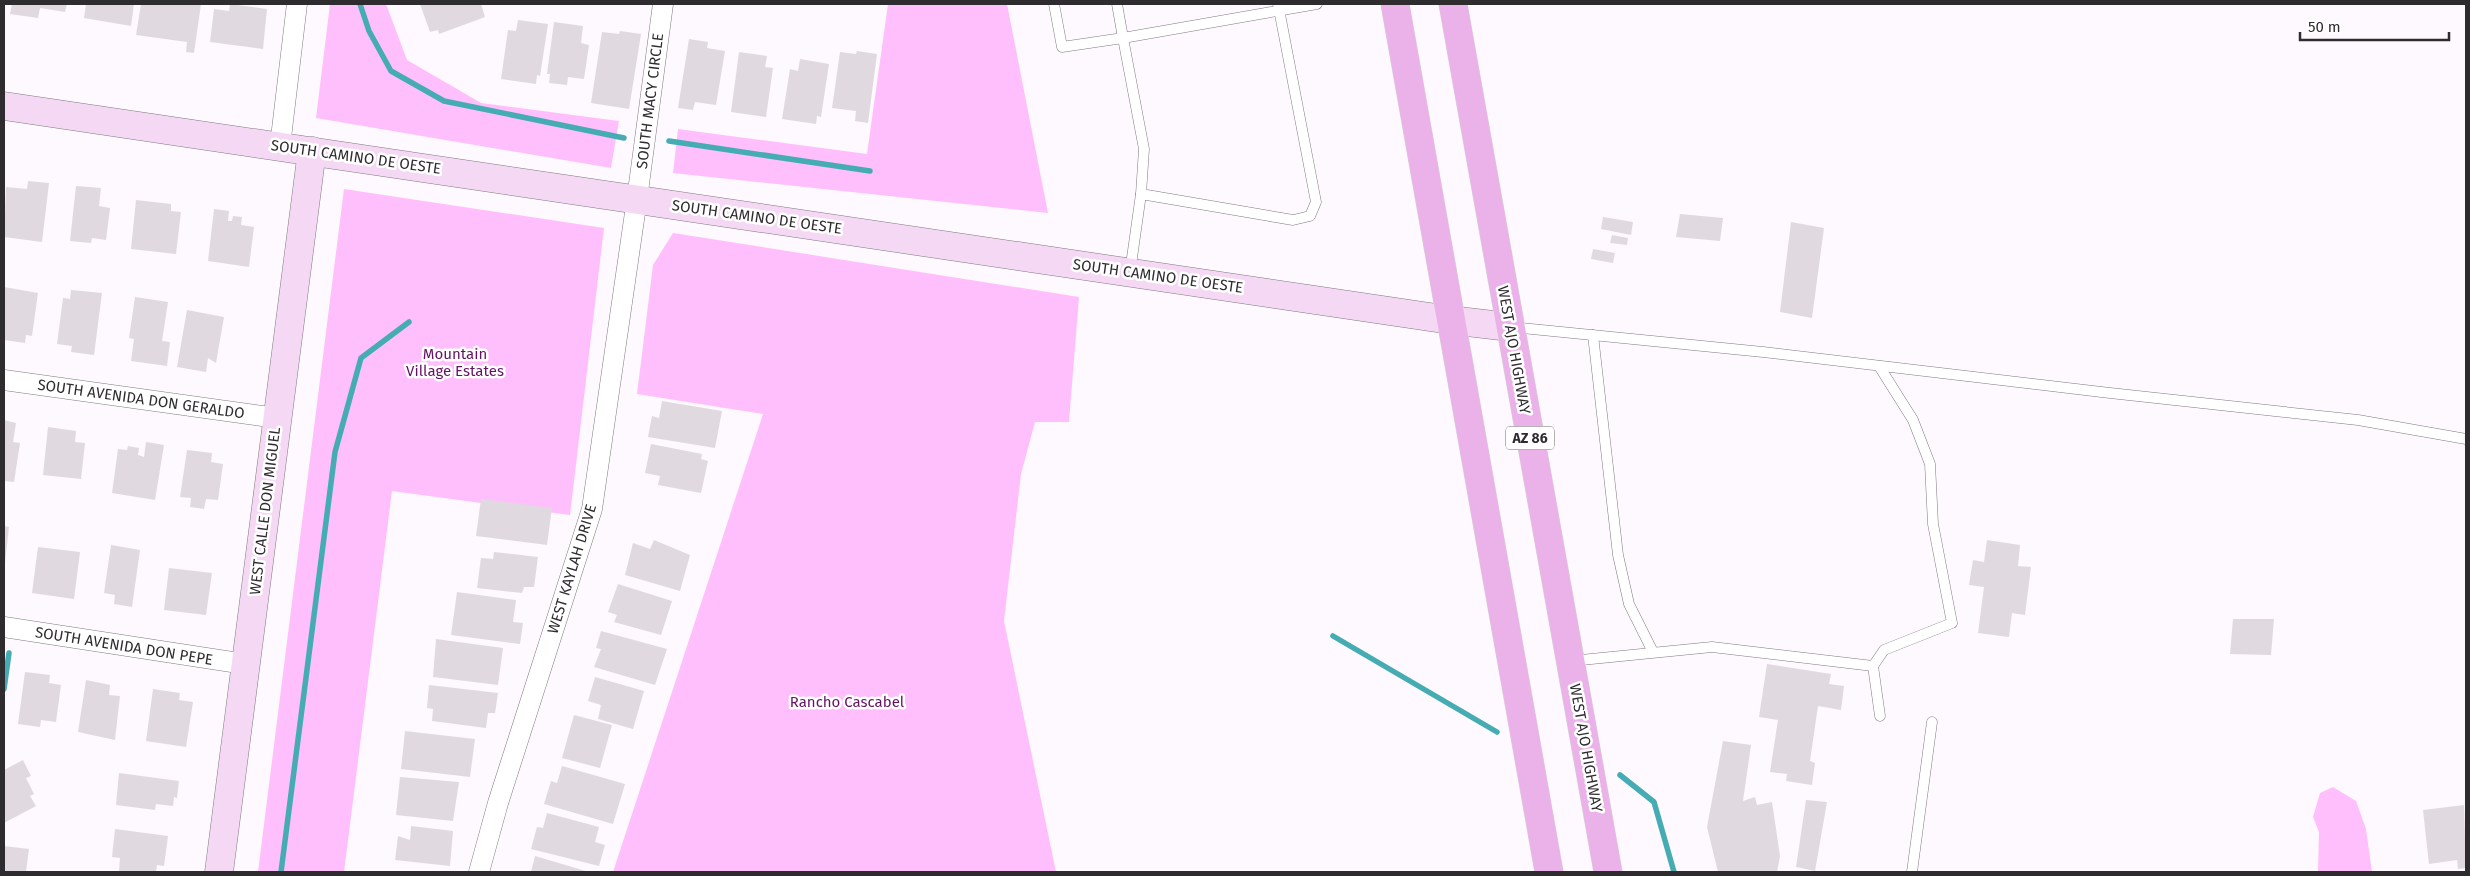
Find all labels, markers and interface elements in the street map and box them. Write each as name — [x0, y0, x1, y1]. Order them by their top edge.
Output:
scale bar — [2300, 10, 2449, 42]
text: 50 m — [2308, 18, 2341, 36]
street label: SOUTH MACY CIRCLE — [633, 32, 667, 170]
street label: SOUTH CAMINO DE OESTE — [270, 136, 442, 178]
street label: SOUTH CAMINO DE OESTE — [671, 196, 843, 238]
street label: SOUTH CAMINO DE OESTE — [1072, 255, 1244, 297]
street label: WEST AJO HIGHWAY — [1494, 284, 1534, 416]
park label: Mountain Village Estates — [406, 345, 504, 380]
street label: SOUTH AVENIDA DON GERALDO — [36, 376, 246, 422]
street label: WEST CALLE DON MIGUEL — [246, 426, 284, 596]
road number: AZ 86 — [1506, 426, 1554, 449]
street label: WEST KAYLAH DRIVE — [544, 502, 600, 636]
street label: SOUTH AVENIDA DON PEPE — [34, 623, 214, 669]
street label: WEST AJO HIGHWAY — [1566, 682, 1606, 814]
park label: Rancho Cascabel — [790, 693, 905, 711]

